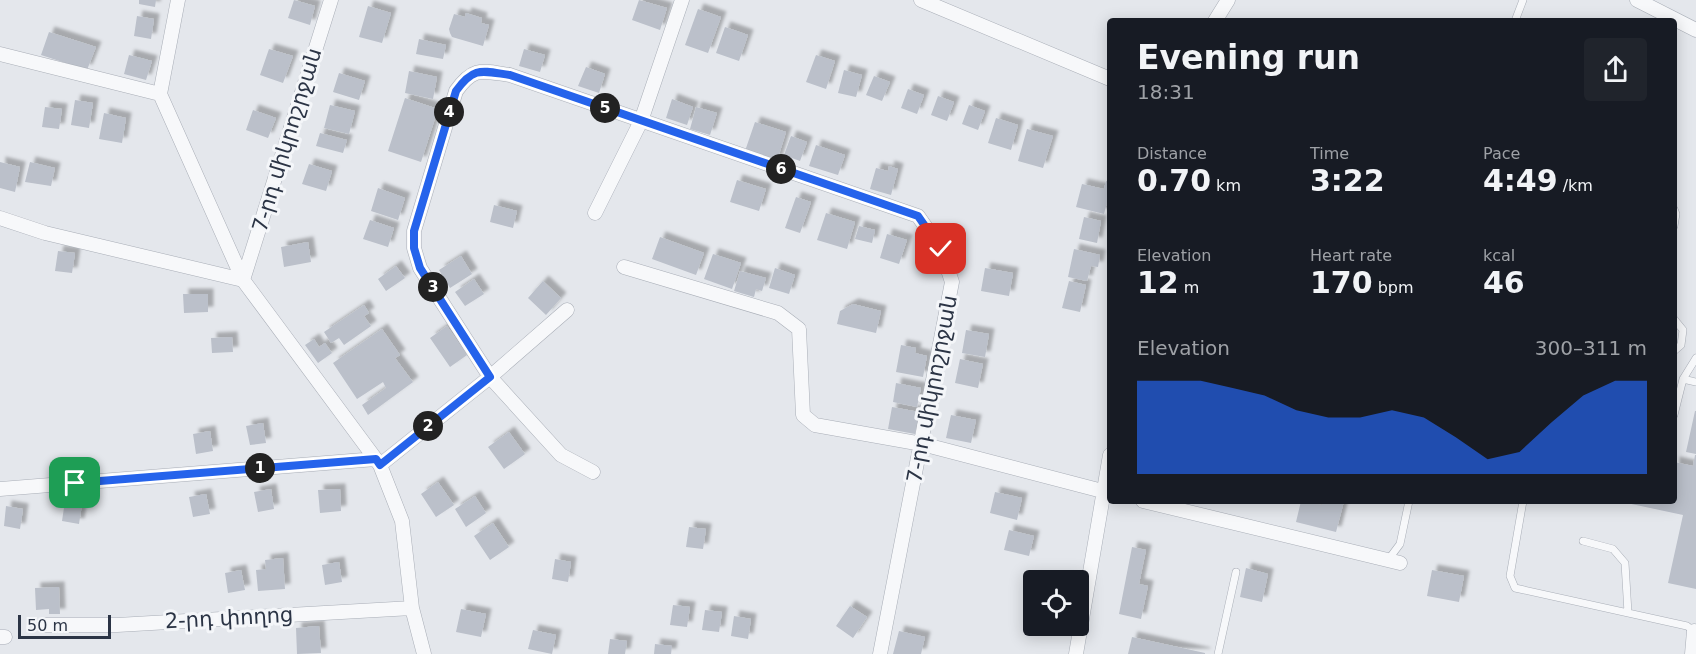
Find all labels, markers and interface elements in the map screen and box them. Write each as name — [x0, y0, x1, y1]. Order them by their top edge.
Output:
text: Evening run — [1137, 38, 1360, 77]
button: share — [1584, 38, 1647, 101]
street label: 7-րդ միկրոշրջան — [248, 45, 326, 235]
text: 18:31 — [1137, 80, 1195, 104]
pin: 5 — [590, 93, 620, 123]
pin: 4 — [434, 97, 464, 127]
text: 5 — [599, 98, 611, 117]
text: 4 — [443, 102, 455, 121]
text: Distance — [1137, 144, 1207, 163]
text: Time — [1310, 144, 1349, 163]
text: Pace — [1483, 144, 1520, 163]
pin: 6 — [766, 154, 796, 184]
text: 6 — [775, 159, 787, 178]
text: 0.70 — [1137, 163, 1211, 198]
text: 3:22 — [1310, 163, 1385, 198]
text: 4:49 — [1483, 163, 1558, 198]
text: km — [1211, 176, 1241, 195]
text: /km — [1558, 176, 1593, 195]
pin — [915, 223, 966, 274]
icon: check — [924, 232, 957, 265]
text: Elevation — [1137, 246, 1211, 265]
text: Heart rate — [1310, 246, 1392, 265]
text: kcal — [1483, 246, 1515, 265]
text: 12 — [1137, 265, 1179, 300]
text: 170 — [1310, 265, 1373, 300]
text: 46 — [1483, 265, 1525, 300]
pin: 3 — [418, 272, 448, 302]
text: 3 — [427, 277, 439, 296]
text: m — [1179, 278, 1199, 297]
text: bpm — [1373, 278, 1414, 297]
street label: 7-րդ միկրոշրջան — [902, 293, 962, 485]
text: Elevation — [1137, 336, 1230, 360]
text: 300–311 m — [1535, 336, 1647, 360]
pin: 2 — [413, 411, 443, 441]
text: 2 — [422, 416, 434, 435]
pin: 1 — [245, 453, 275, 483]
pin — [49, 457, 100, 508]
text: 1 — [254, 458, 266, 477]
icon: arrive — [58, 466, 91, 499]
map controls — [1023, 570, 1089, 636]
button: locate — [1023, 570, 1089, 636]
street label: 2-րդ փողոց — [164, 603, 294, 633]
scale bar — [18, 612, 111, 640]
text: 50 m — [27, 616, 68, 635]

